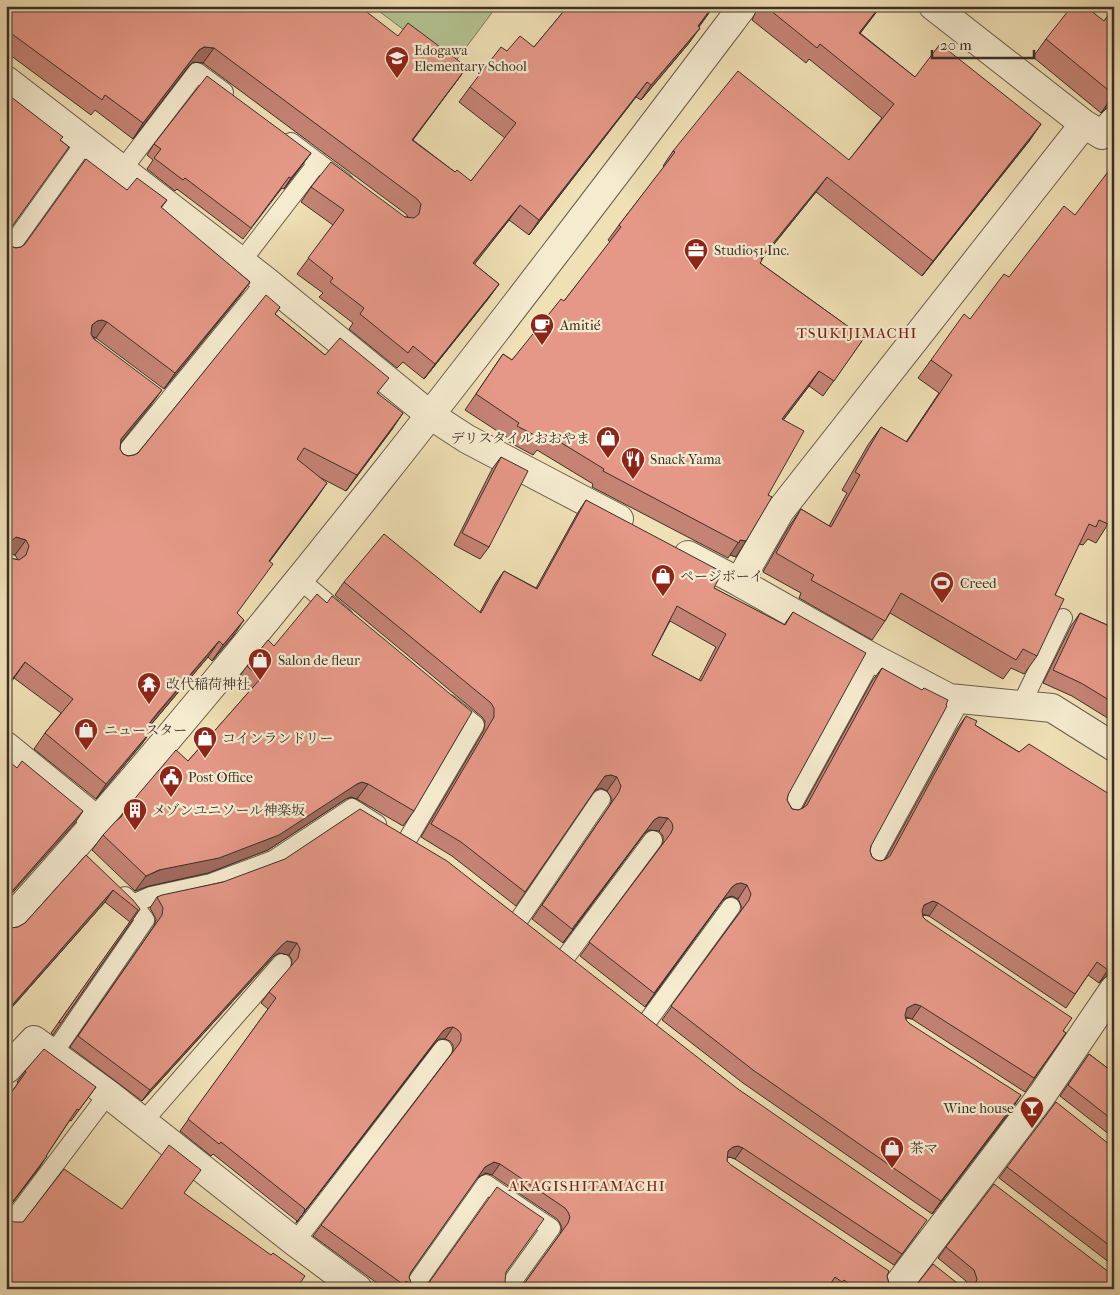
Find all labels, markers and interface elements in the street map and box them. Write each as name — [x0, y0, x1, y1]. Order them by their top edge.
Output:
scale bar — [932, 28, 1035, 60]
text: 20 m — [940, 36, 972, 54]
place label: Edogawa Elementary School — [414, 42, 527, 75]
school or university icon: Edogawa Elementary School — [384, 45, 410, 79]
office icon: Studio51 Inc. — [683, 237, 709, 271]
place label: Studio51 Inc. — [714, 242, 790, 259]
cafe icon: Amitié — [529, 312, 555, 346]
place label: Amitié — [559, 317, 601, 334]
district label: TSUKIJIMACHI — [797, 324, 917, 342]
shop icon: デリスタイルおおやま — [595, 425, 621, 459]
place label: デリスタイルおおやま — [451, 430, 590, 447]
restaurant icon: Snack Yama — [620, 446, 646, 480]
place label: Snack Yama — [650, 451, 722, 468]
shop icon: ページボーイ — [650, 563, 676, 597]
place label: ページボーイ — [680, 568, 764, 585]
sports icon: Creed — [929, 570, 955, 604]
place label: Creed — [960, 575, 997, 592]
shop icon: Salon de fleur — [247, 647, 273, 681]
place label: Salon de fleur — [278, 652, 360, 669]
temple icon: 改代稲荷神社 — [136, 671, 162, 705]
place label: 改代稲荷神社 — [166, 676, 250, 693]
shop icon: ニュースター — [73, 717, 99, 751]
place label: ニュースター — [104, 722, 187, 739]
shop icon: コインランドリー — [192, 725, 218, 759]
place label: コインランドリー — [222, 730, 334, 747]
public building icon: Post Office — [158, 764, 184, 798]
place label: Post Office — [188, 769, 253, 786]
building icon: メゾンユニソール神楽坂 — [122, 797, 148, 831]
place label: メゾンユニソール神楽坂 — [152, 802, 305, 819]
bar icon: Wine house — [1019, 1095, 1045, 1129]
place label: Wine house — [942, 1100, 1014, 1117]
shop icon: 茶マ — [879, 1135, 905, 1169]
place label: 茶マ — [910, 1140, 938, 1157]
district label: AKAGISHITAMACHI — [507, 1177, 666, 1195]

